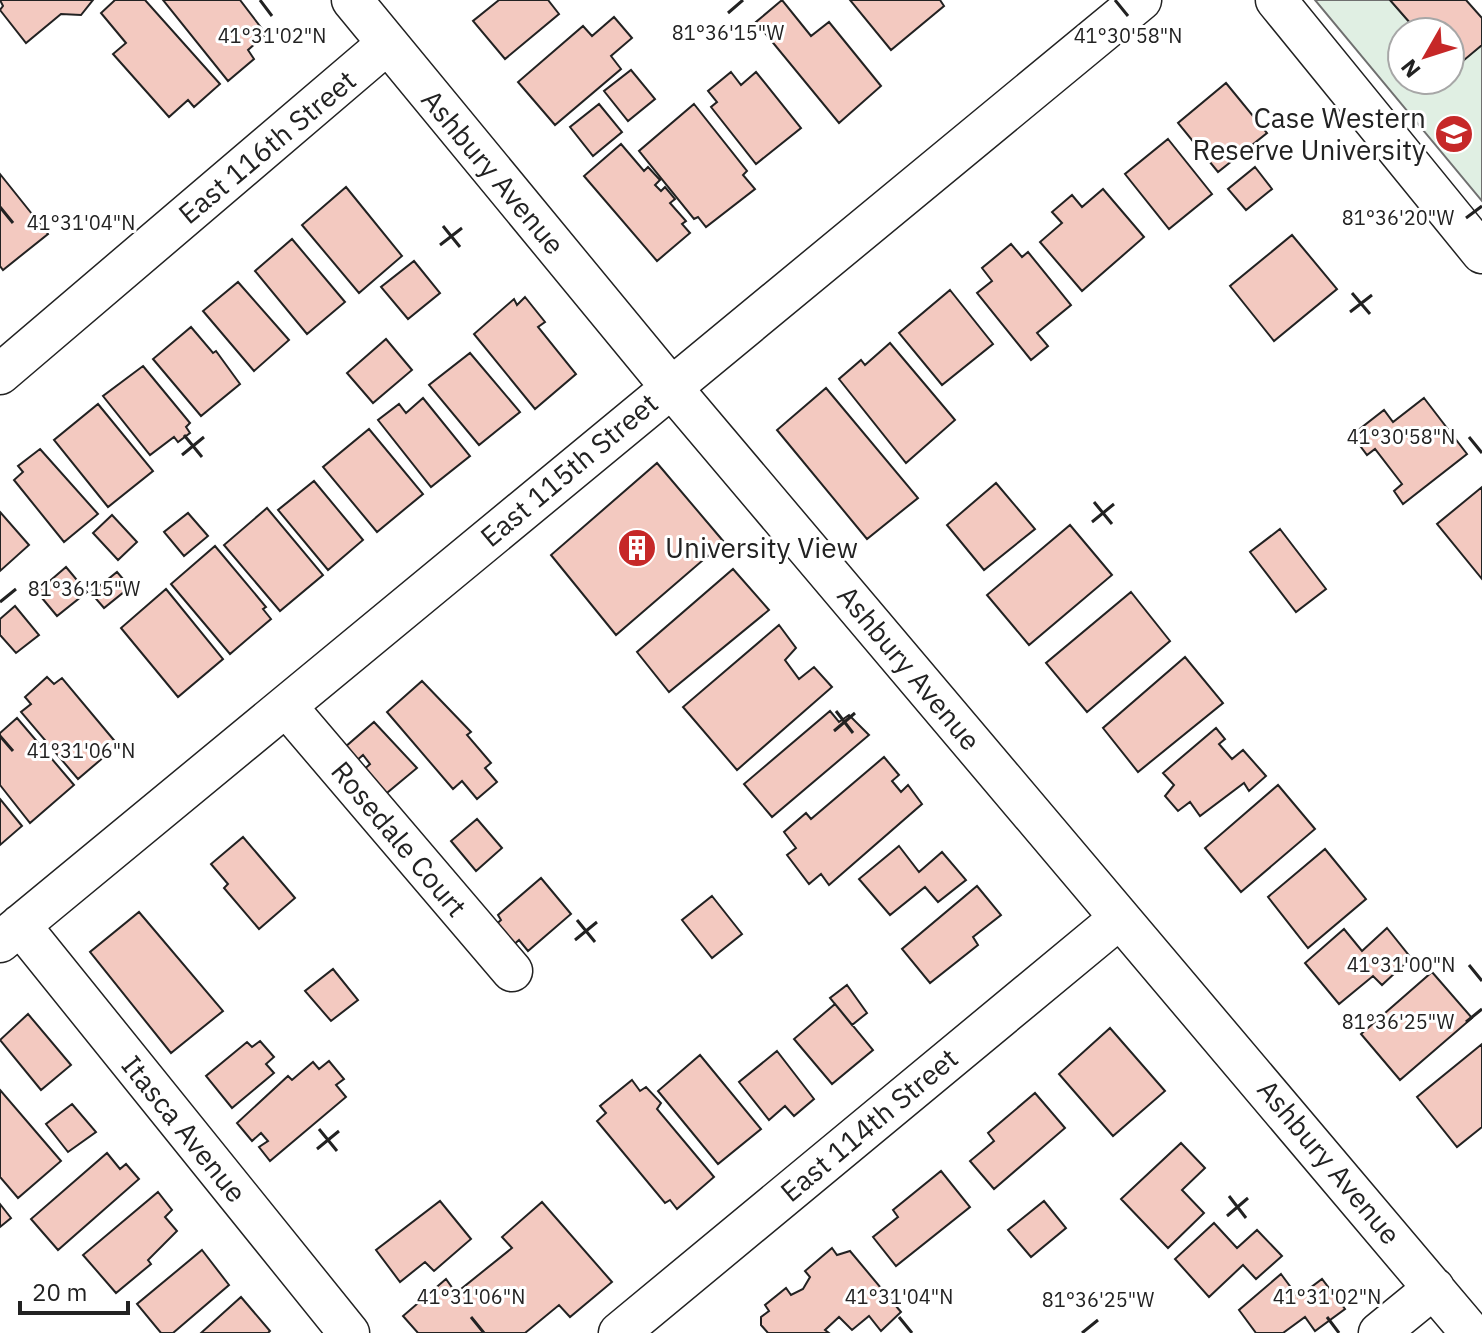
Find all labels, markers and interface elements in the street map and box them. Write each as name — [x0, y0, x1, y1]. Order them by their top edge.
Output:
north arrow — [1386, 16, 1466, 96]
text: 81°36'15"W — [672, 19, 785, 46]
text: 41°31'02"N — [218, 22, 326, 49]
text: 41°30'58"N — [1074, 22, 1182, 49]
text: N — [1394, 54, 1426, 84]
street label: East 116th Street — [170, 62, 363, 232]
street label: Ashbury Avenue — [414, 82, 573, 262]
place label: Case Western Reserve University — [1193, 99, 1426, 168]
school or university icon: Case Western Reserve University — [1433, 113, 1475, 155]
text: 81°36'20"W — [1342, 204, 1455, 231]
text: 41°31'04"N — [27, 209, 135, 236]
street label: East 115th Street — [472, 385, 665, 555]
text: 41°30'58"N — [1347, 423, 1455, 450]
building icon: University View — [616, 527, 658, 569]
place label: University View — [665, 529, 858, 566]
text: 81°36'15"W — [28, 575, 141, 602]
street label: Ashbury Avenue — [830, 578, 989, 758]
text: 41°31'06"N — [27, 737, 135, 764]
street label: Rosedale Court — [323, 753, 475, 924]
text: 41°31'00"N — [1347, 951, 1455, 978]
text: 81°36'25"W — [1342, 1008, 1455, 1035]
street label: East 114th Street — [772, 1040, 965, 1210]
street label: Itasca Avenue — [114, 1048, 255, 1210]
street label: Ashbury Avenue — [1250, 1072, 1409, 1252]
scale bar — [20, 1265, 128, 1315]
text: 20 m — [32, 1276, 87, 1308]
text: 41°31'06"N — [417, 1283, 525, 1310]
text: 41°31'04"N — [845, 1283, 953, 1310]
text: 41°31'02"N — [1273, 1283, 1381, 1310]
text: 81°36'25"W — [1042, 1286, 1155, 1313]

